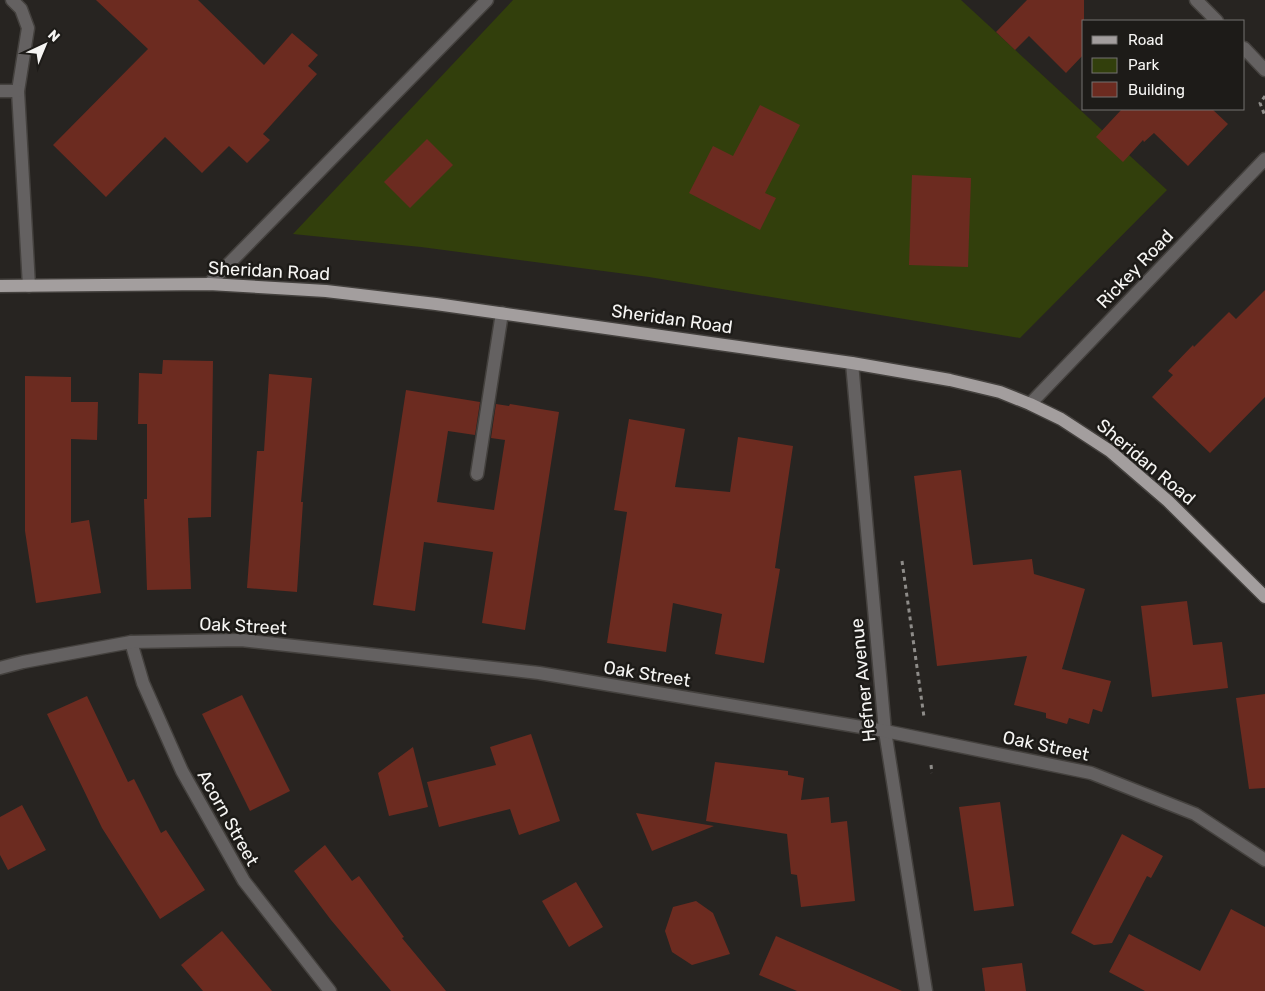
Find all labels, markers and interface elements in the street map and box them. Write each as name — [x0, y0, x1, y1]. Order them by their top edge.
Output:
north arrow — [20, 20, 70, 70]
legend — [1082, 20, 1245, 110]
text: N — [44, 26, 63, 46]
text: Road — [1128, 31, 1164, 49]
text: Park — [1128, 56, 1159, 74]
text: Building — [1128, 81, 1185, 99]
street label: Rickey Road — [1092, 225, 1178, 313]
street label: Sheridan Road — [207, 257, 331, 285]
street label: Sheridan Road — [610, 300, 734, 338]
street label: Sheridan Road — [1092, 414, 1200, 510]
street label: Oak Street — [199, 613, 287, 639]
street label: Hefner Avenue — [846, 617, 880, 743]
street label: Oak Street — [602, 656, 692, 692]
street label: Oak Street — [1001, 726, 1091, 766]
street label: Acorn Street — [193, 766, 263, 870]

